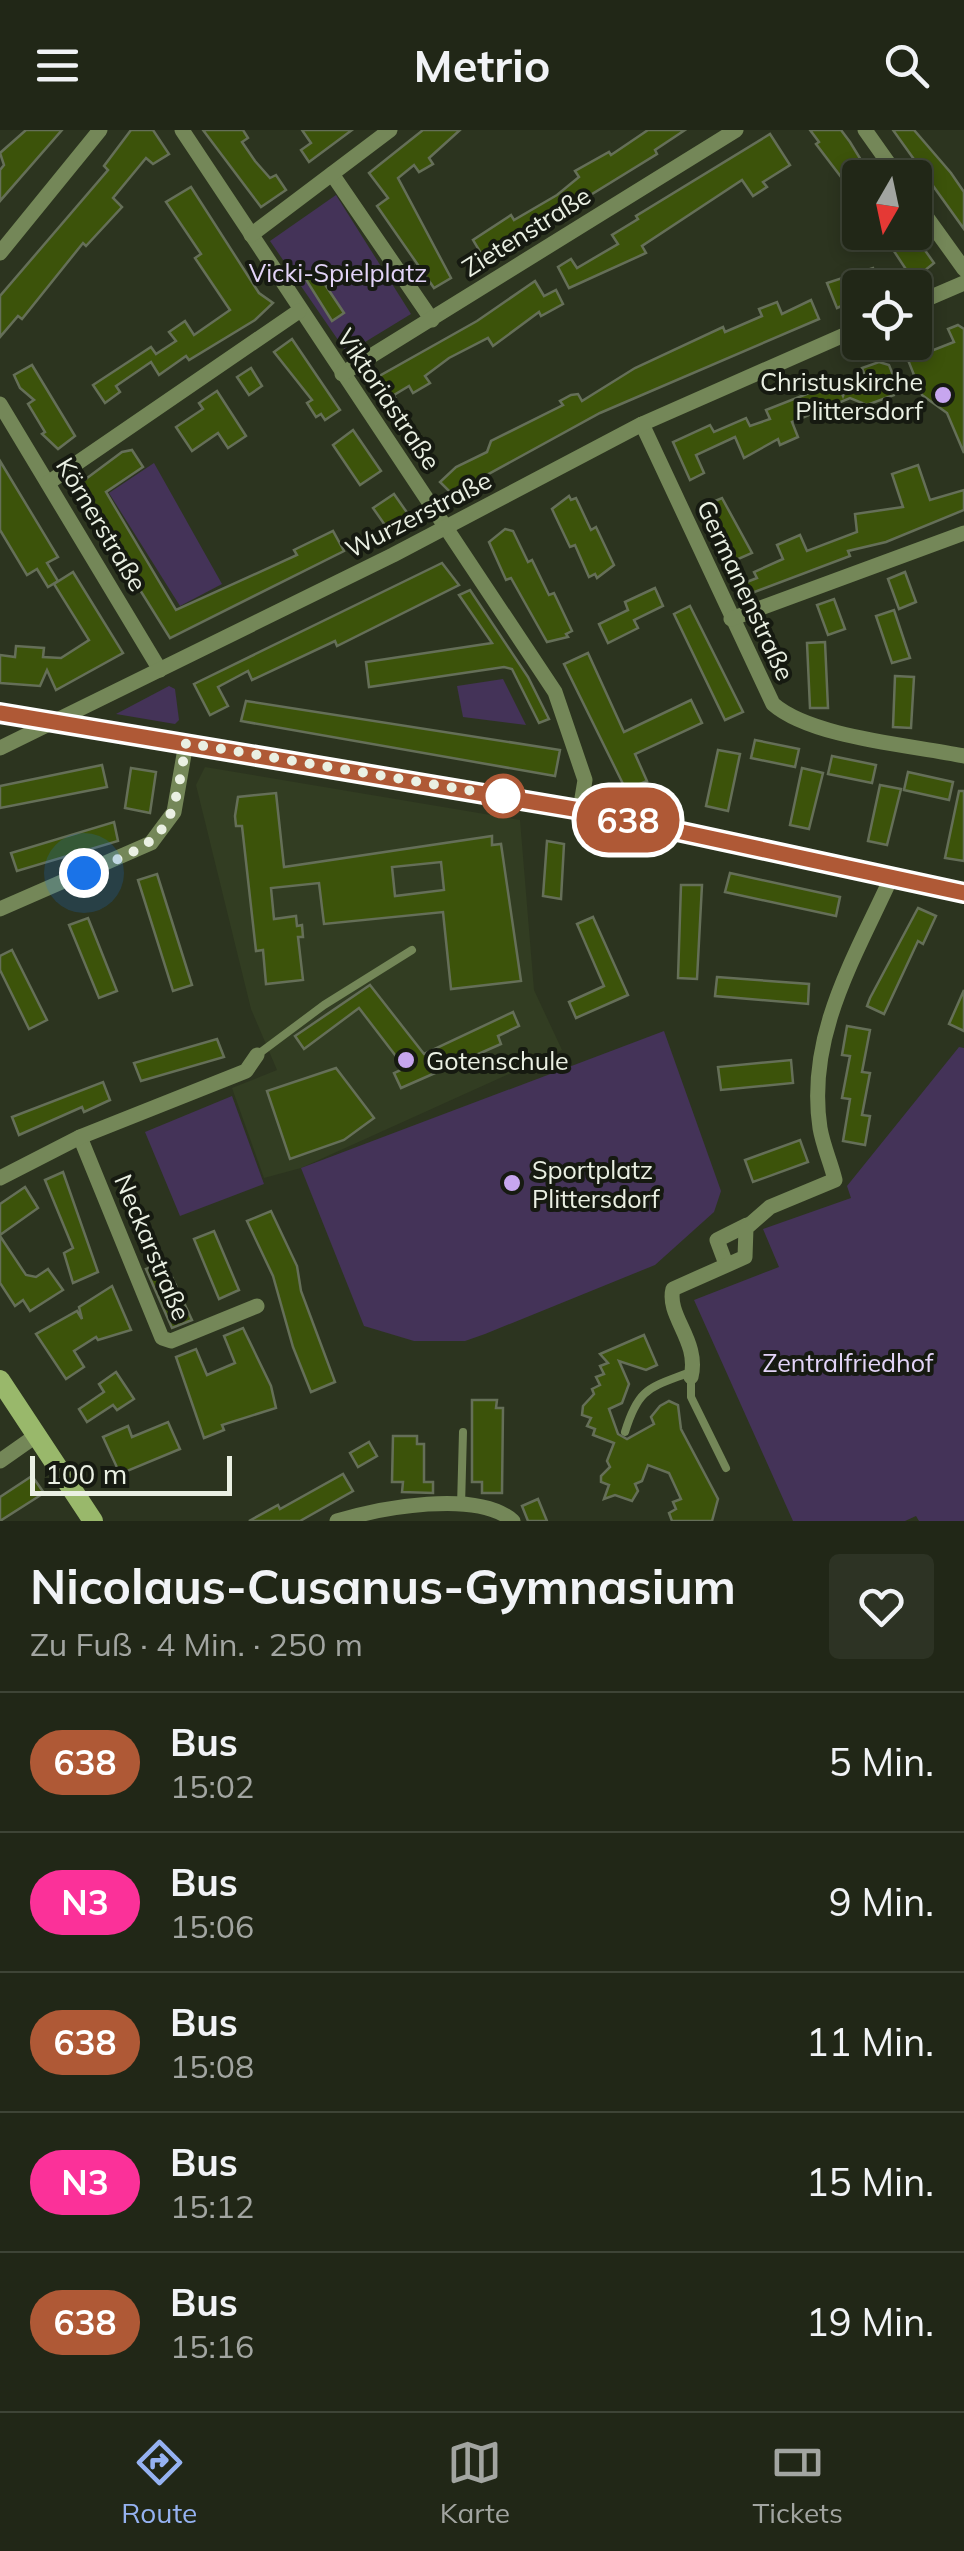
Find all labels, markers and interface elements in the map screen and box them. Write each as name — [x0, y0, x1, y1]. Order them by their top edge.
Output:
text: Metrio — [414, 37, 550, 93]
icon: menu — [30, 38, 85, 93]
icon: search — [879, 38, 934, 93]
north arrow — [842, 160, 932, 250]
map controls — [842, 160, 932, 360]
street label: Zietenstraße — [456, 179, 596, 283]
park label: Vicki-Spielplatz — [249, 257, 427, 288]
button: locate — [842, 270, 932, 360]
street label: Viktoriastraße — [330, 323, 448, 475]
place label: Christuskirche Plittersdorf — [760, 366, 924, 426]
marker: Christuskirche Plittersdorf — [932, 384, 954, 406]
street label: Körnerstraße — [50, 451, 154, 597]
street label: Wurzerstraße — [340, 464, 496, 564]
street label: Germanenstraße — [691, 495, 801, 685]
unlabelled marker — [482, 775, 524, 817]
line badge: 638 — [570, 788, 686, 852]
text: 638 — [596, 798, 660, 842]
your location — [59, 848, 109, 898]
place label: Gotenschule — [426, 1045, 569, 1076]
marker: Gotenschule — [395, 1049, 417, 1071]
place label: Sportplatz Plittersdorf — [532, 1154, 660, 1214]
street label: Neckarstraße — [108, 1169, 198, 1325]
marker: Sportplatz Plittersdorf — [501, 1172, 523, 1194]
park label: Zentralfriedhof — [763, 1347, 934, 1378]
scale bar — [30, 1451, 232, 1496]
text: 100 m — [45, 1456, 127, 1491]
button: heart — [829, 1554, 934, 1659]
text: Nicolaus-Cusanus-Gymnasium — [30, 1556, 736, 1616]
text: Zu Fuß · 4 Min. · 250 m — [30, 1624, 363, 1664]
text: Bus — [170, 1718, 238, 1766]
text: 5 Min. — [829, 1738, 934, 1786]
text: 638 — [53, 1740, 117, 1784]
text: 15:02 — [170, 1766, 254, 1806]
text: Bus — [170, 1858, 238, 1906]
text: 9 Min. — [829, 1878, 934, 1926]
text: N3 — [61, 1880, 109, 1924]
text: 15:06 — [170, 1906, 254, 1946]
text: Bus — [170, 1998, 238, 2046]
text: 11 Min. — [806, 2018, 934, 2066]
text: 638 — [53, 2020, 117, 2064]
text: 15:08 — [170, 2046, 254, 2086]
text: Bus — [170, 2138, 238, 2186]
text: 15 Min. — [806, 2158, 934, 2206]
text: N3 — [61, 2160, 109, 2204]
text: 15:12 — [170, 2186, 254, 2226]
text: Bus — [170, 2278, 238, 2326]
text: 19 Min. — [806, 2298, 934, 2346]
text: 638 — [53, 2300, 117, 2344]
text: 15:16 — [170, 2326, 254, 2366]
tab: Route — [121, 2435, 197, 2530]
tab: Karte — [440, 2435, 510, 2530]
tab: Tickets — [752, 2435, 843, 2530]

